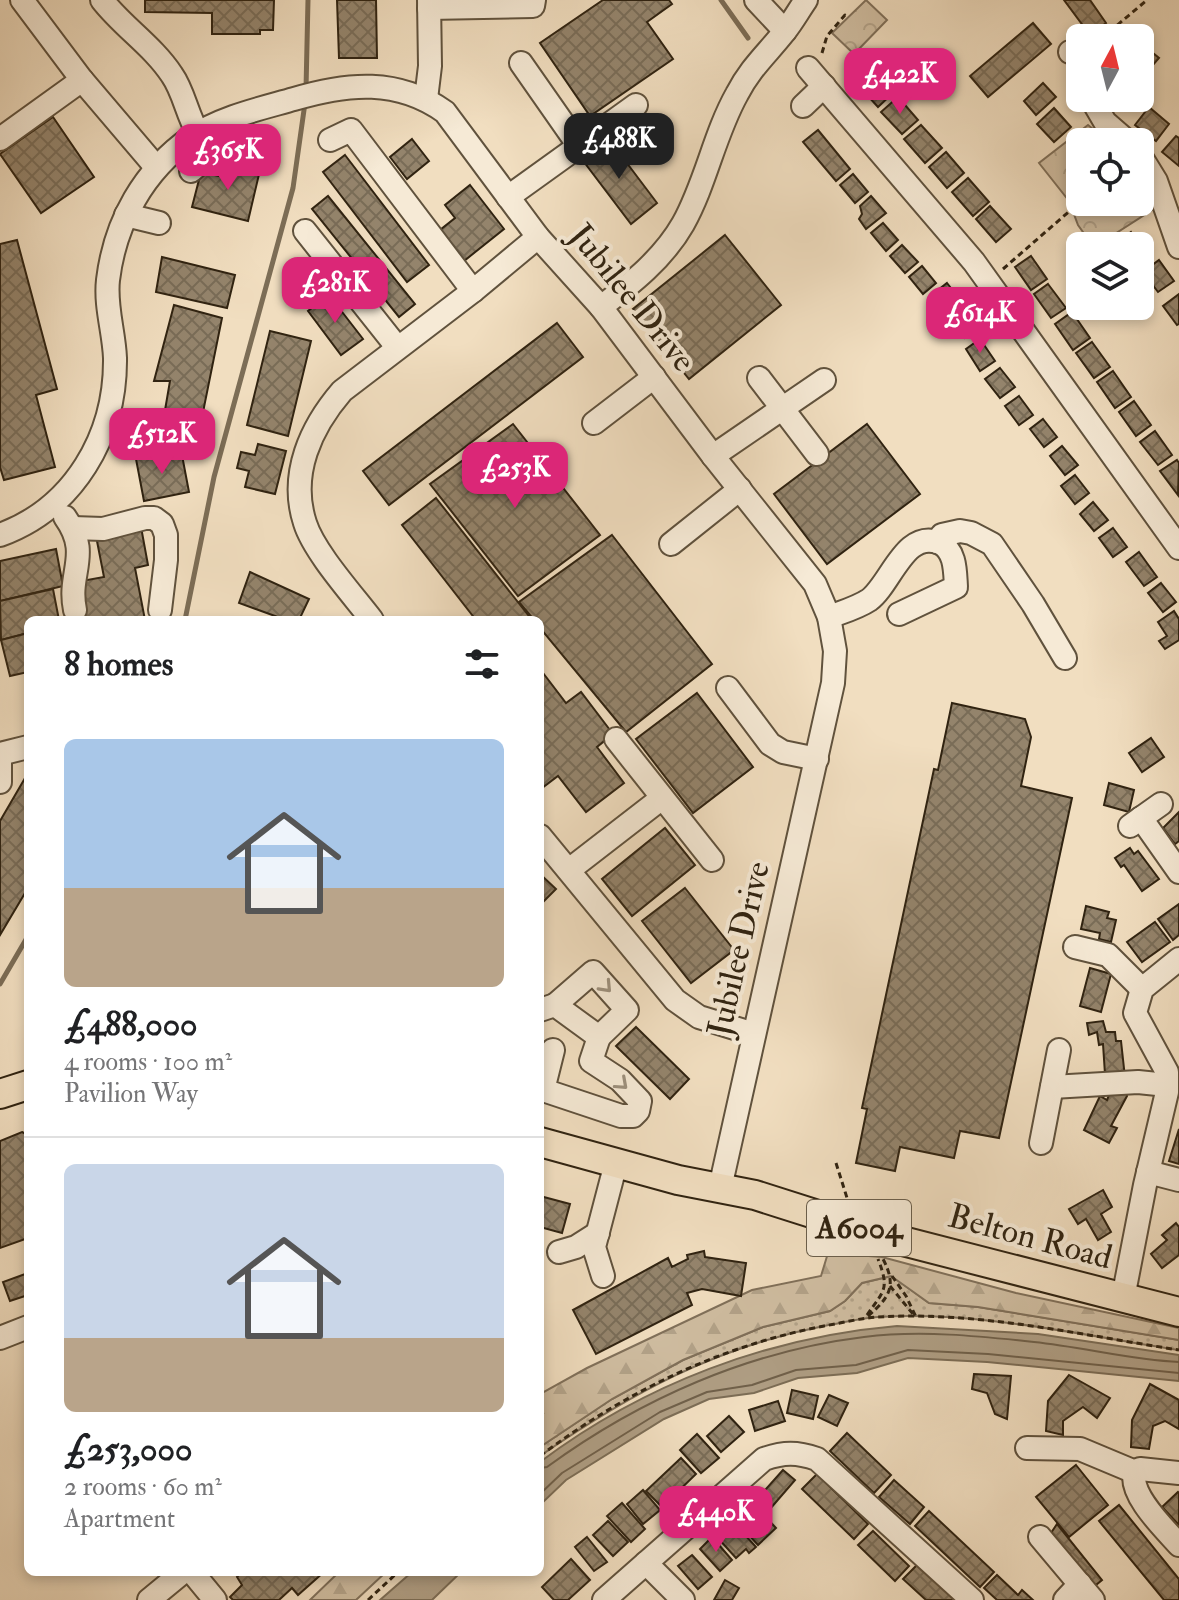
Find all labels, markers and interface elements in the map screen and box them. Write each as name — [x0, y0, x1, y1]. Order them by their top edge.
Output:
north arrow — [1066, 24, 1154, 112]
map controls — [1066, 24, 1154, 320]
pin: £422K — [844, 48, 956, 116]
text: £422K — [862, 58, 938, 90]
pin: £488K — [563, 113, 675, 181]
text: £488K — [582, 123, 656, 155]
pin: £365K — [172, 124, 284, 192]
button: locate — [1066, 128, 1154, 216]
text: £365K — [193, 134, 263, 166]
street label: Jubilee Drive — [559, 214, 705, 381]
button: layers — [1066, 232, 1154, 320]
pin: £281K — [279, 257, 391, 325]
text: £281K — [300, 267, 370, 299]
pin: £614K — [924, 287, 1036, 355]
text: £614K — [944, 297, 1016, 329]
pin: £512K — [106, 408, 218, 476]
text: £512K — [127, 418, 197, 450]
pin: £253K — [459, 442, 571, 510]
text: £253K — [480, 452, 550, 484]
icon: filters — [460, 642, 504, 686]
text: 8 homes — [64, 643, 173, 686]
icon: home — [212, 791, 356, 935]
street label: Jubilee Drive — [698, 857, 780, 1042]
one-way arrow — [597, 978, 612, 992]
text: £488,000 — [64, 1003, 198, 1046]
text: 4 rooms · 100 m² — [64, 1046, 232, 1078]
one-way arrow — [613, 1075, 627, 1089]
text: Pavilion Way — [64, 1078, 198, 1110]
street label: Belton Road — [943, 1194, 1117, 1280]
road number: A6004 — [807, 1200, 911, 1256]
icon: home — [212, 1216, 356, 1360]
text: £253,000 — [64, 1428, 192, 1471]
text: 2 rooms · 60 m² — [64, 1471, 222, 1503]
pin: £440K — [660, 1486, 772, 1554]
text: £440K — [677, 1496, 755, 1528]
text: Apartment — [64, 1503, 175, 1535]

